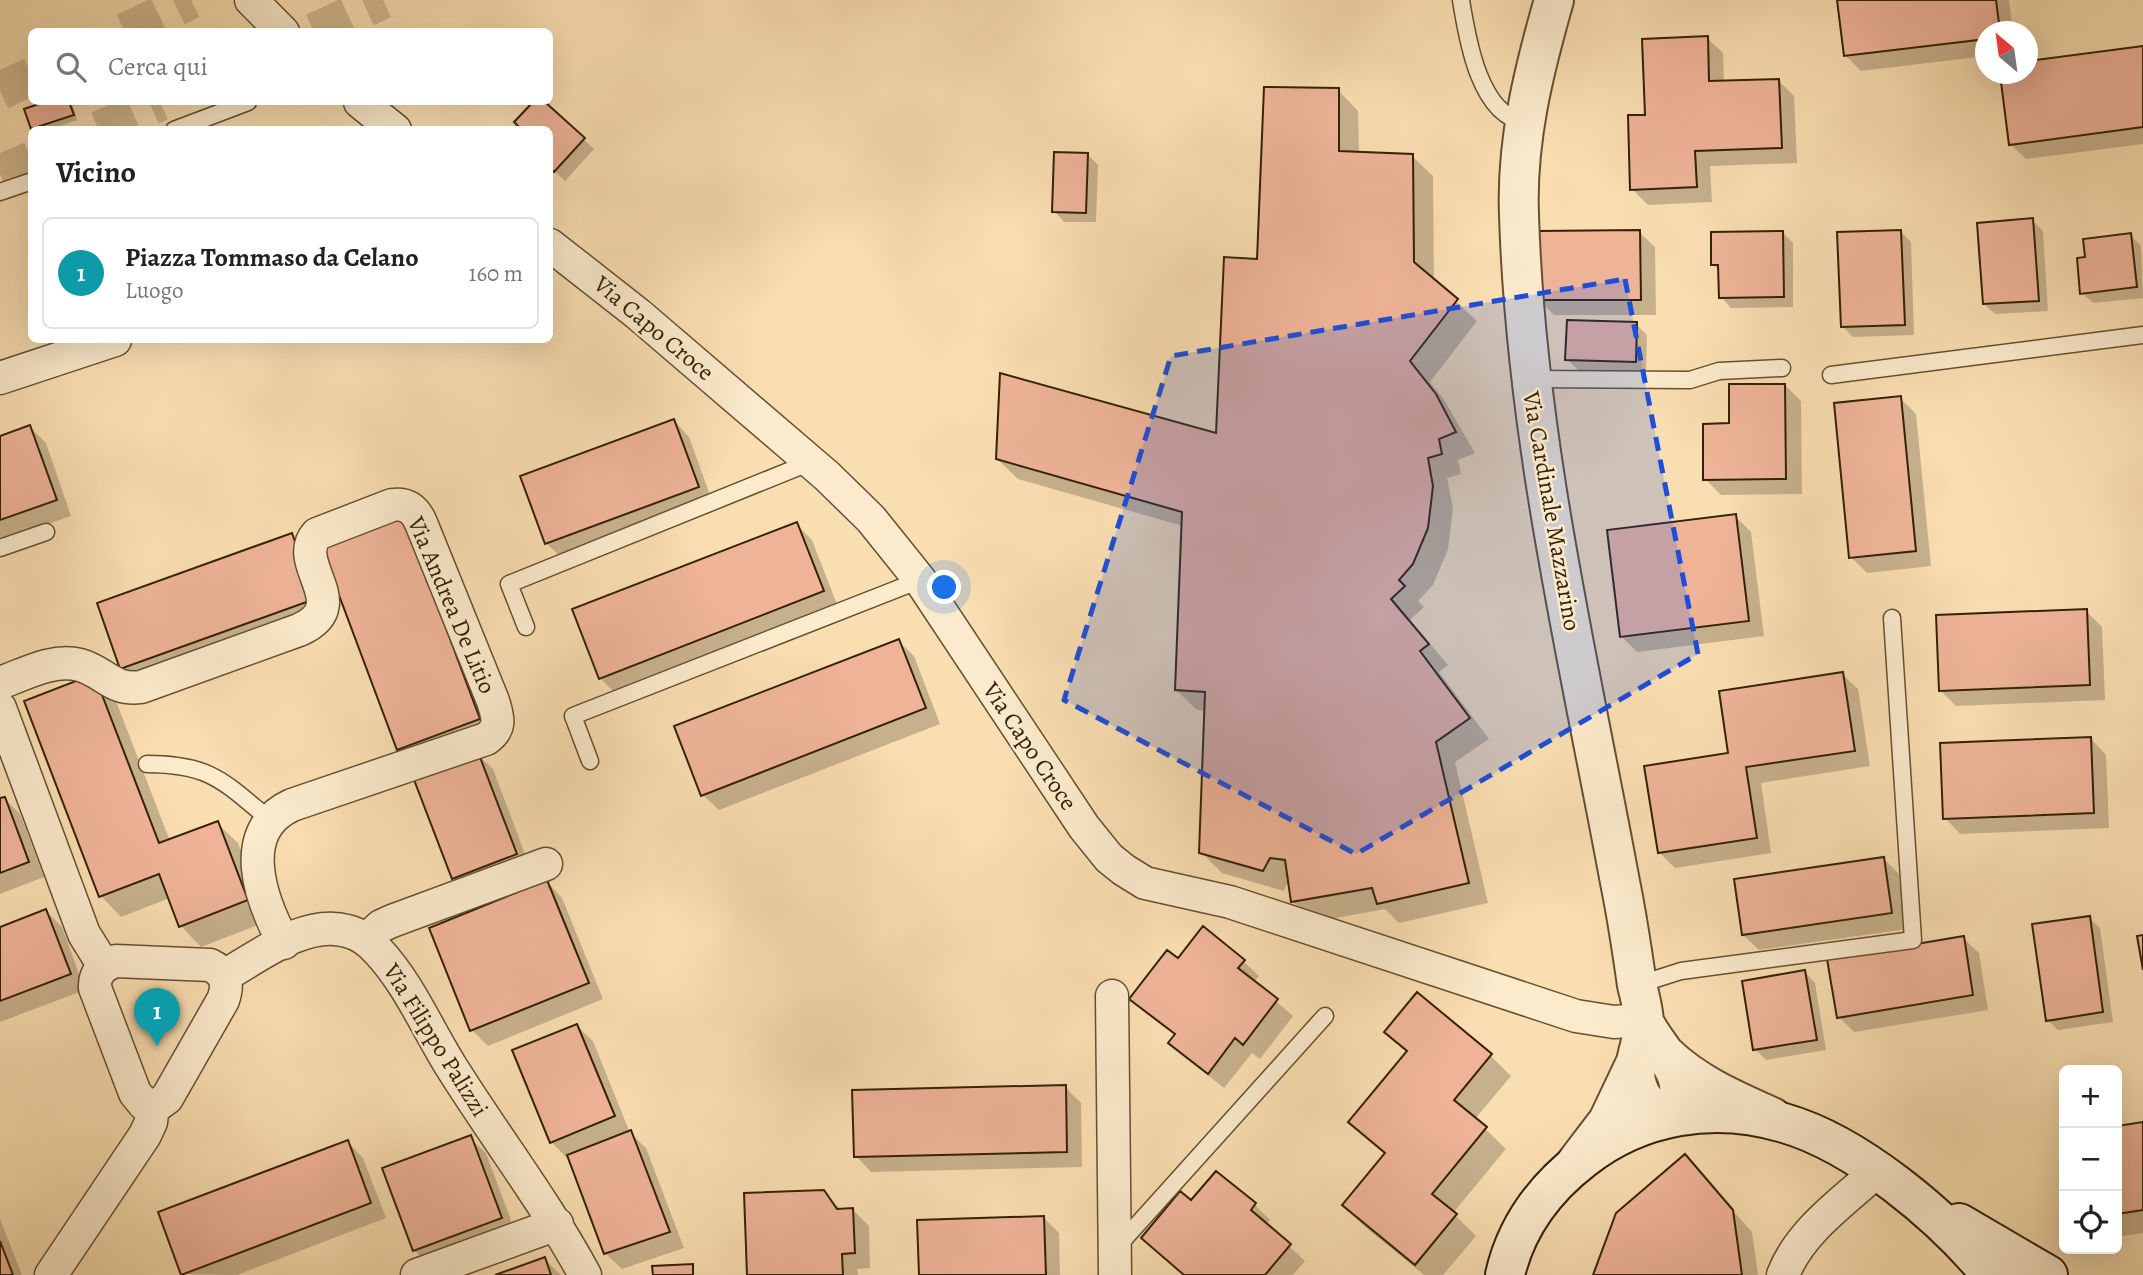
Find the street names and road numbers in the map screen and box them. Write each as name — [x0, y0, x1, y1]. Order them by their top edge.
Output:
street label: Via Capo Croce — [586, 268, 721, 388]
street label: Via Cardinale Mazzarino — [1515, 388, 1589, 633]
street label: Via Andrea De Litio — [400, 511, 504, 699]
street label: Via Capo Croce — [975, 675, 1085, 816]
street label: Via Filippo Palizzi — [376, 956, 496, 1123]

